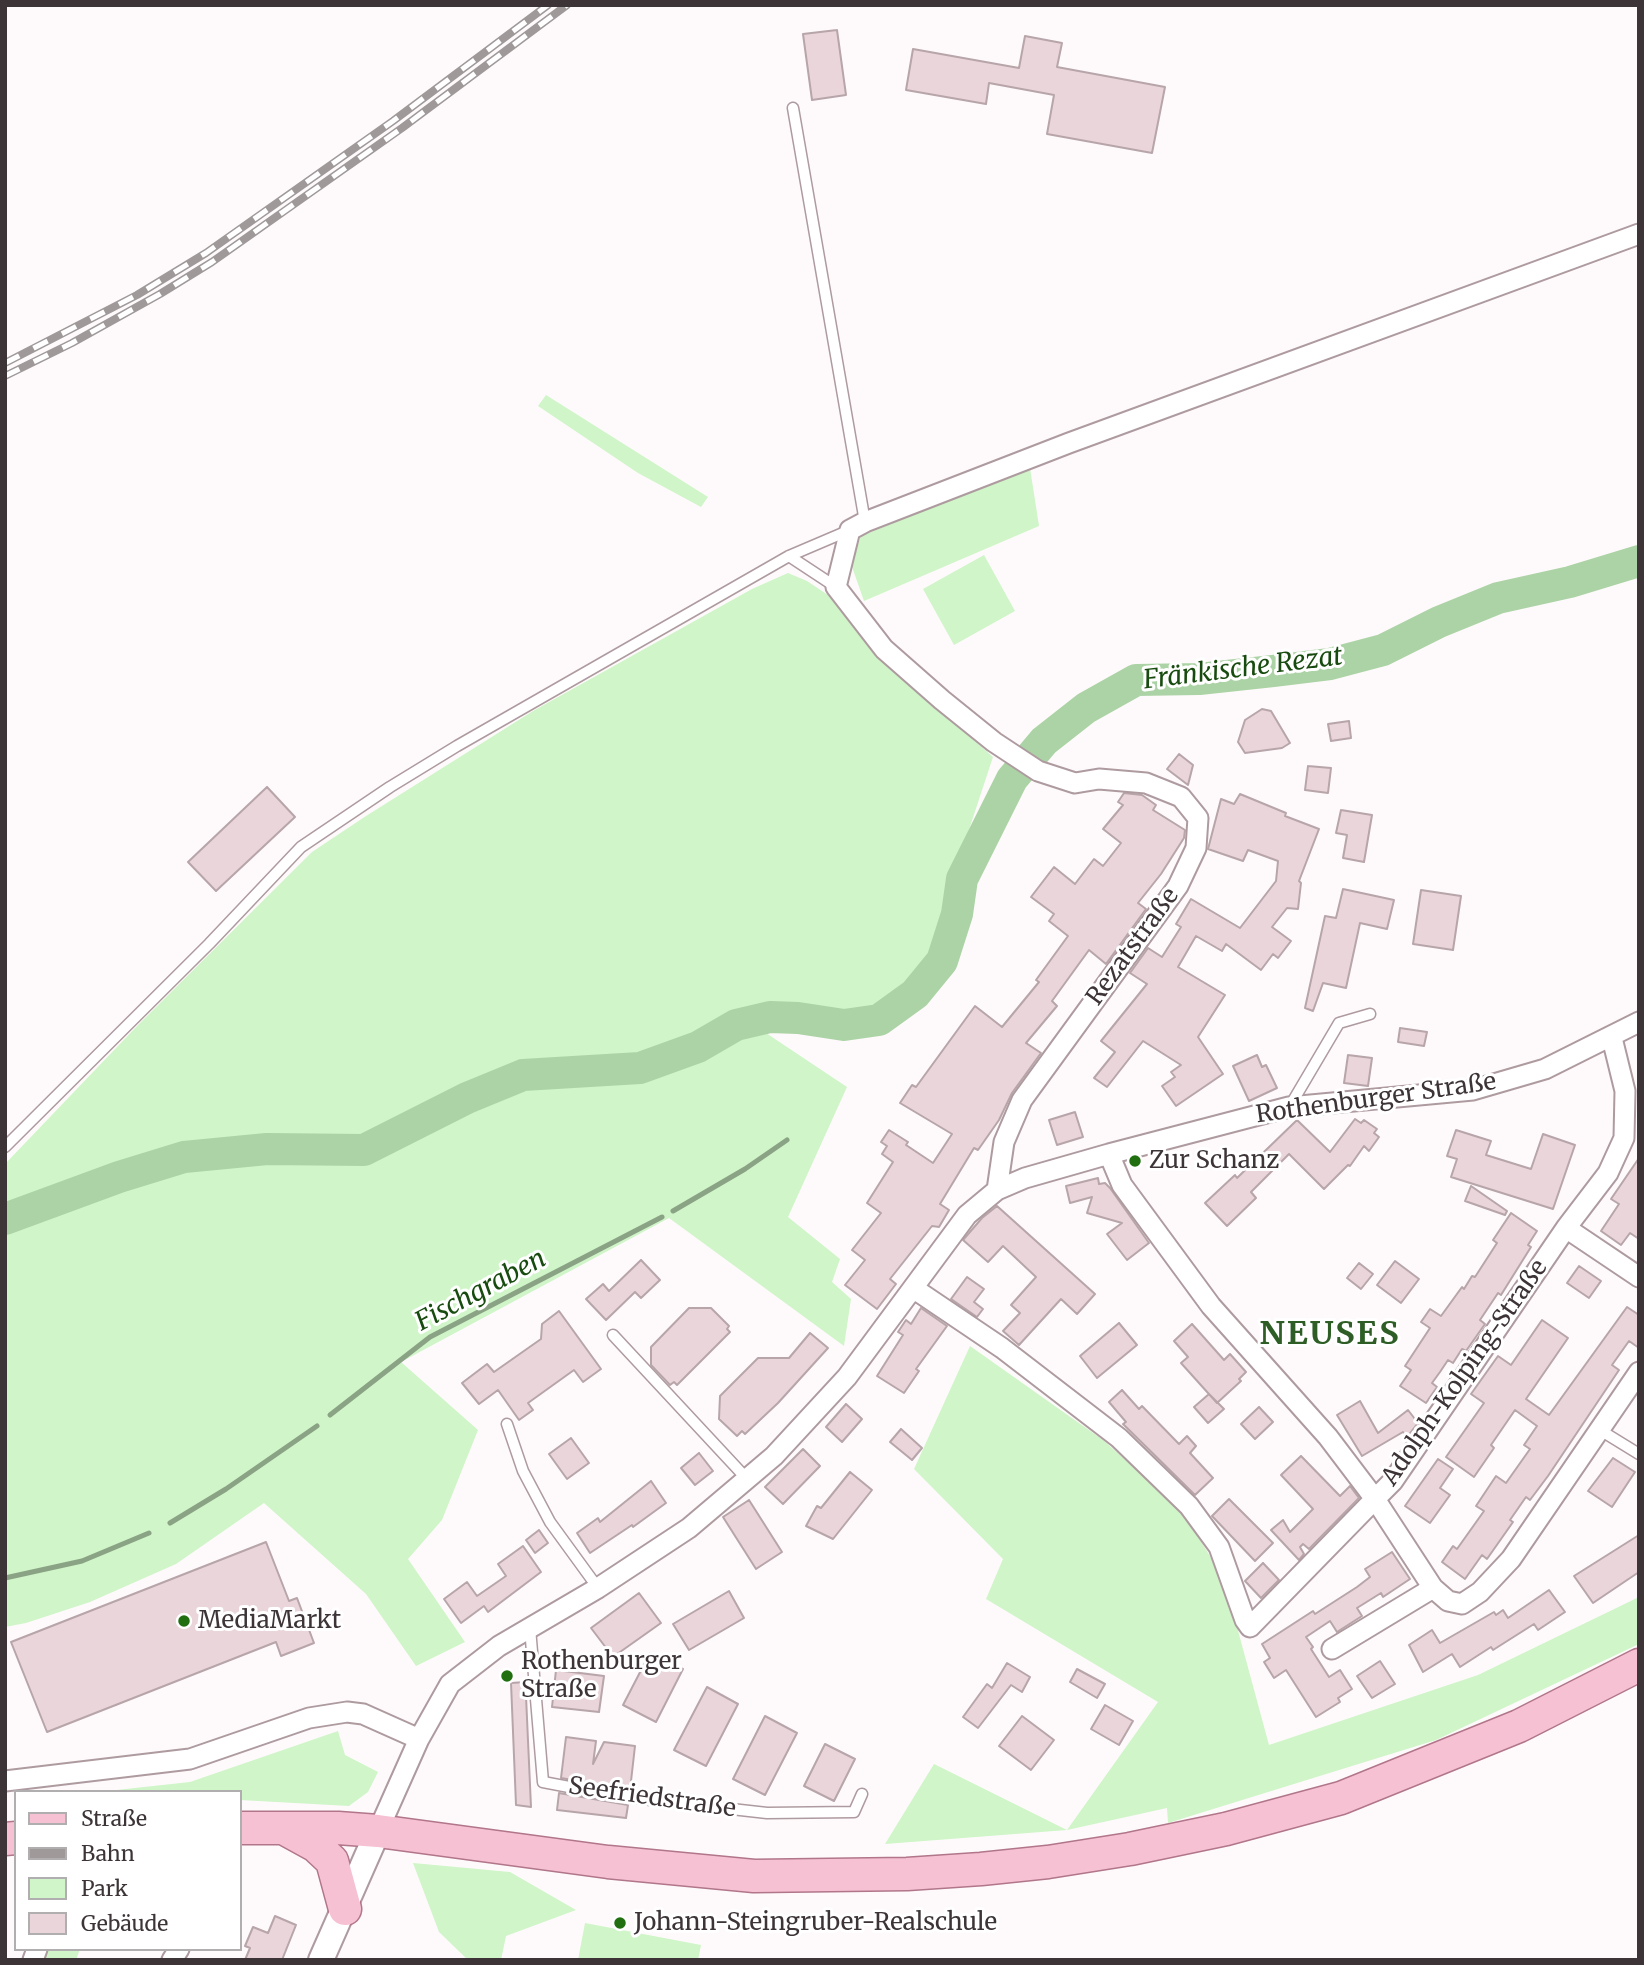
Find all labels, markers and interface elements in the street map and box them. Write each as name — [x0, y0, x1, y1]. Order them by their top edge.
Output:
water label: Fränkische Rezat — [1142, 641, 1344, 697]
street label: Rezatstraße — [1081, 883, 1185, 1011]
street label: Rothenburger Straße — [1254, 1068, 1498, 1130]
place label: Zur Schanz — [1149, 1147, 1279, 1175]
marker: Zur Schanz — [1127, 1153, 1143, 1169]
water label: Fischgraben — [410, 1244, 552, 1338]
street label: Adolph-Kolping-Straße — [1376, 1255, 1554, 1491]
district label: NEUSES — [1260, 1316, 1400, 1354]
place label: MediaMarkt — [198, 1607, 341, 1635]
marker: MediaMarkt — [176, 1613, 192, 1629]
place label: Rothenburger Straße — [521, 1648, 682, 1704]
marker: Rothenburger Straße — [499, 1668, 515, 1684]
street label: Seefriedstraße — [566, 1772, 738, 1824]
legend — [14, 1790, 242, 1951]
text: Straße — [81, 1805, 147, 1832]
text: Bahn — [81, 1840, 135, 1867]
text: Park — [81, 1875, 128, 1902]
place label: Johann-Steingruber-Realschule — [634, 1909, 997, 1937]
text: Gebäude — [81, 1910, 168, 1937]
marker: Johann-Steingruber-Realschule — [612, 1915, 628, 1931]

